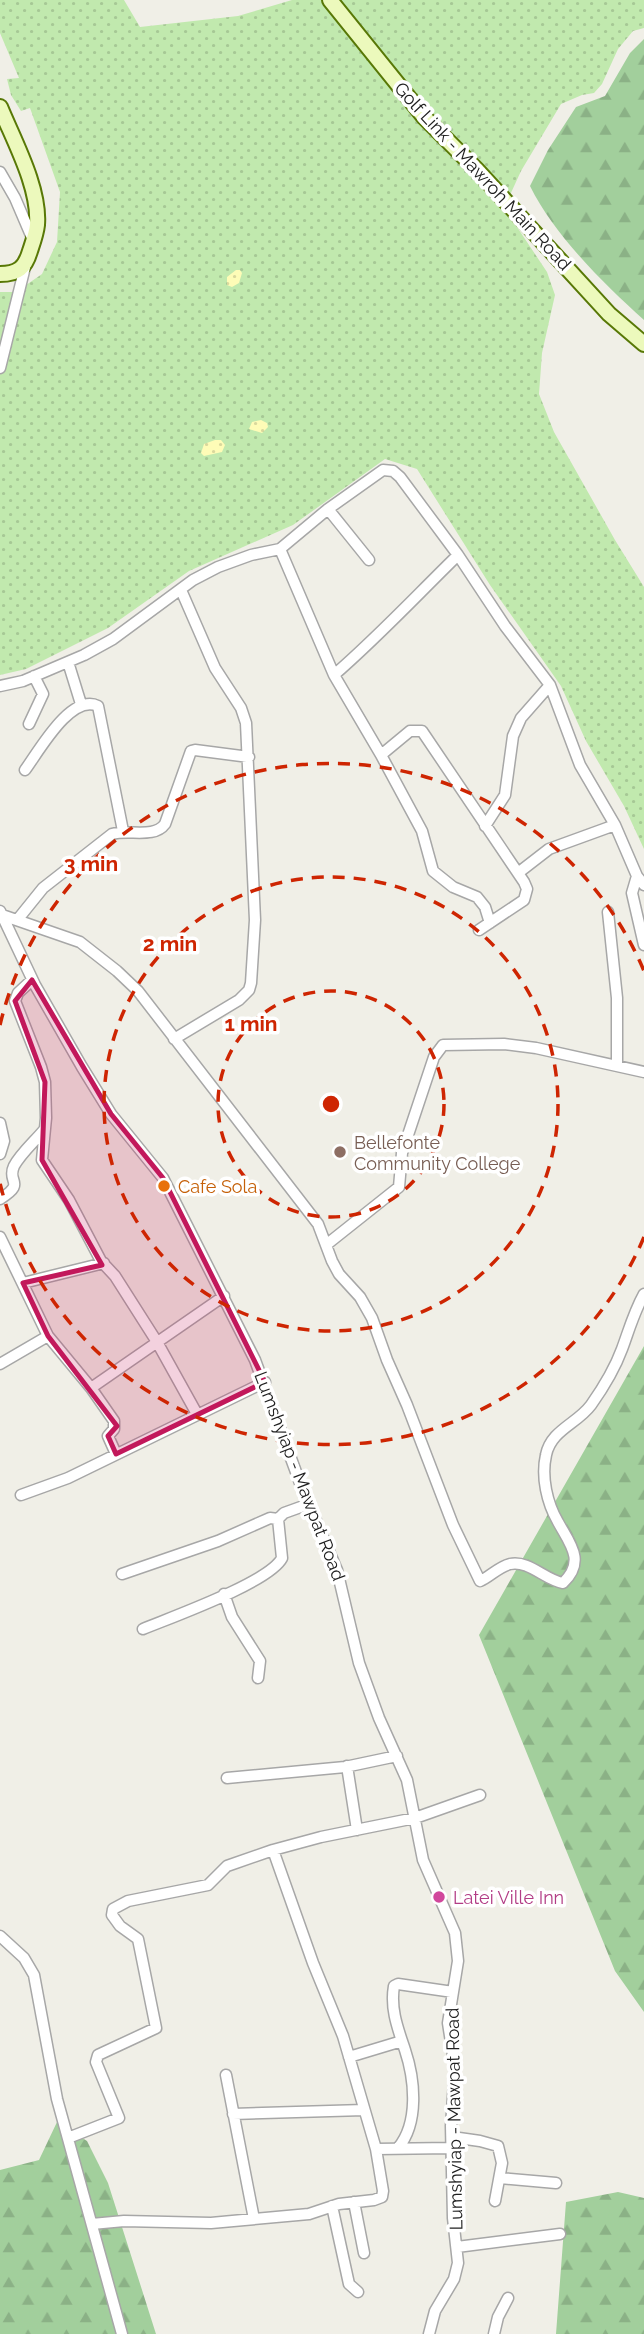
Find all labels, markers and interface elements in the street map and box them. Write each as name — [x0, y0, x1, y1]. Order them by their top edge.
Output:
street label: Golf Link - Mawroh Main Road — [390, 78, 576, 274]
text: 3 min — [64, 851, 118, 876]
text: 2 min — [143, 931, 197, 956]
text: 1 min — [224, 1011, 278, 1036]
centre of rings — [319, 1092, 343, 1116]
place label: Bellefonte Community College — [354, 1132, 521, 1174]
marker: Bellefonte Community College — [332, 1144, 348, 1160]
place label: Cafe Sola — [178, 1176, 257, 1197]
marker: Cafe Sola — [156, 1178, 172, 1194]
street label: Lumshyiap - Mawpat Road — [250, 1368, 350, 1584]
place label: Latei Ville Inn — [453, 1887, 564, 1908]
marker: Latei Ville Inn — [431, 1889, 447, 1905]
street label: Lumshyiap - Mawpat Road — [442, 2008, 466, 2230]

